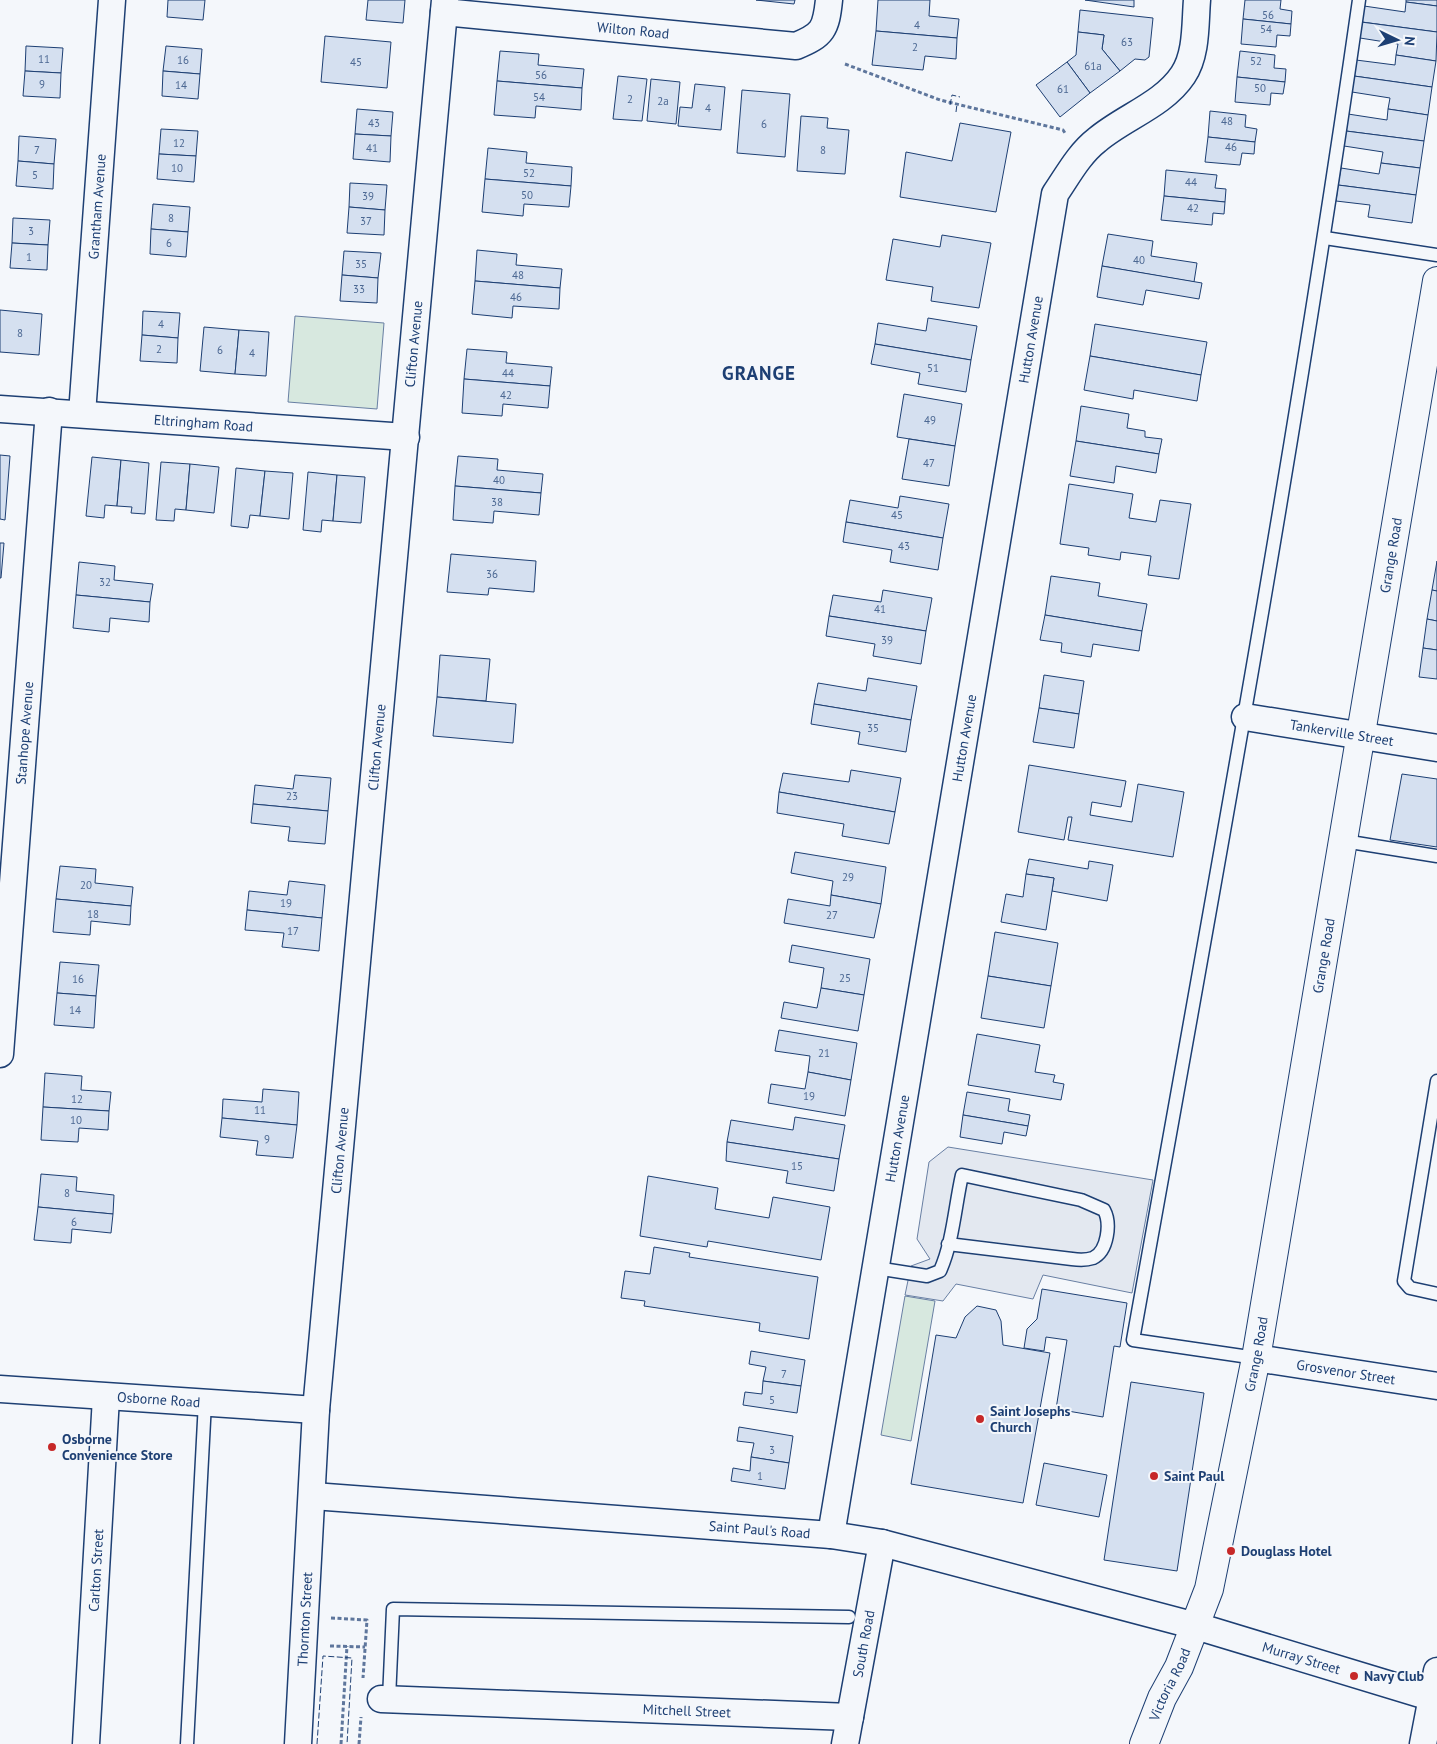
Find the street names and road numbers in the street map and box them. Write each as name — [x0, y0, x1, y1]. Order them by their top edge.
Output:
street label: Wilton Road — [596, 18, 670, 43]
street label: Grantham Avenue — [84, 153, 110, 260]
street label: Hutton Avenue — [1015, 294, 1047, 385]
street label: Clifton Avenue — [401, 300, 426, 388]
street label: Eltringham Road — [153, 411, 254, 435]
street label: Grange Road — [1376, 516, 1406, 594]
street label: Stanhope Avenue — [12, 681, 37, 785]
street label: Hutton Avenue — [948, 693, 980, 783]
street label: Clifton Avenue — [364, 703, 390, 791]
street label: Tankerville Street — [1289, 715, 1395, 750]
street label: Grange Road — [1308, 917, 1339, 995]
street label: Hutton Avenue — [881, 1093, 913, 1184]
street label: Clifton Avenue — [327, 1106, 353, 1195]
street label: Grange Road — [1240, 1315, 1272, 1393]
street label: Grosvenor Street — [1295, 1355, 1397, 1388]
street label: Osborne Road — [116, 1388, 201, 1411]
street label: Saint Paul's Road — [708, 1517, 811, 1542]
street label: Carlton Street — [85, 1528, 107, 1612]
street label: Thornton Street — [293, 1571, 316, 1667]
street label: South Road — [848, 1608, 879, 1679]
street label: Murray Street — [1260, 1638, 1343, 1678]
street label: Victoria Road — [1145, 1645, 1195, 1725]
street label: Mitchell Street — [642, 1700, 731, 1721]

